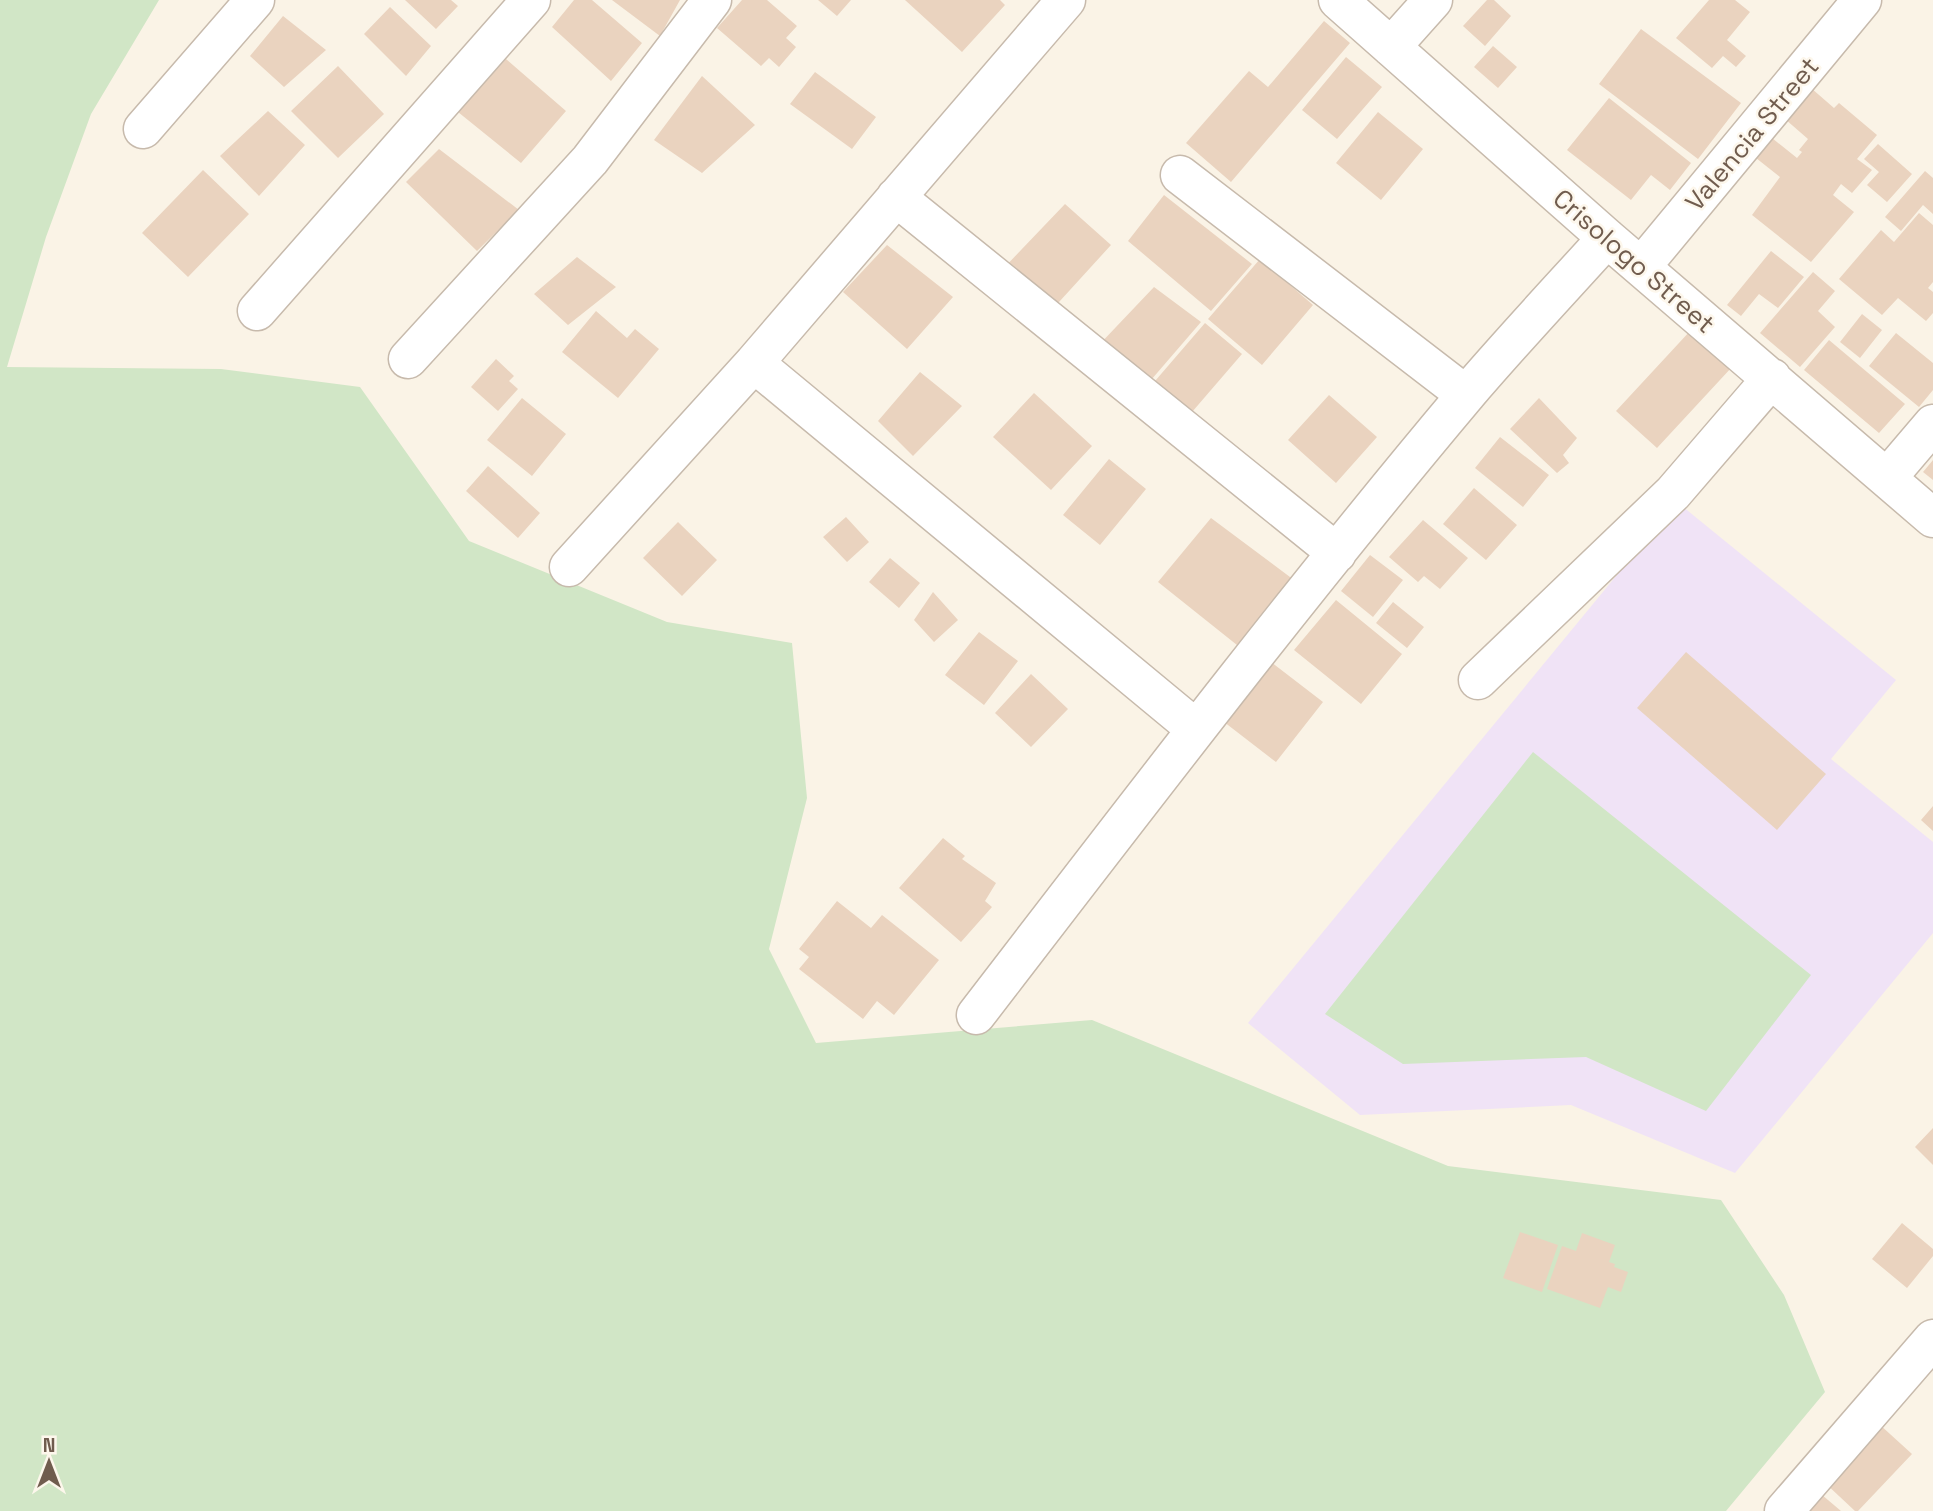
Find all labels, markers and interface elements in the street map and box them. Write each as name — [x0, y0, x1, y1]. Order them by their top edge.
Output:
street label: Valencia Street — [1678, 50, 1826, 218]
street label: Crisologo Street — [1546, 181, 1722, 341]
north arrow — [14, 1427, 84, 1497]
text: N — [43, 1433, 55, 1458]

